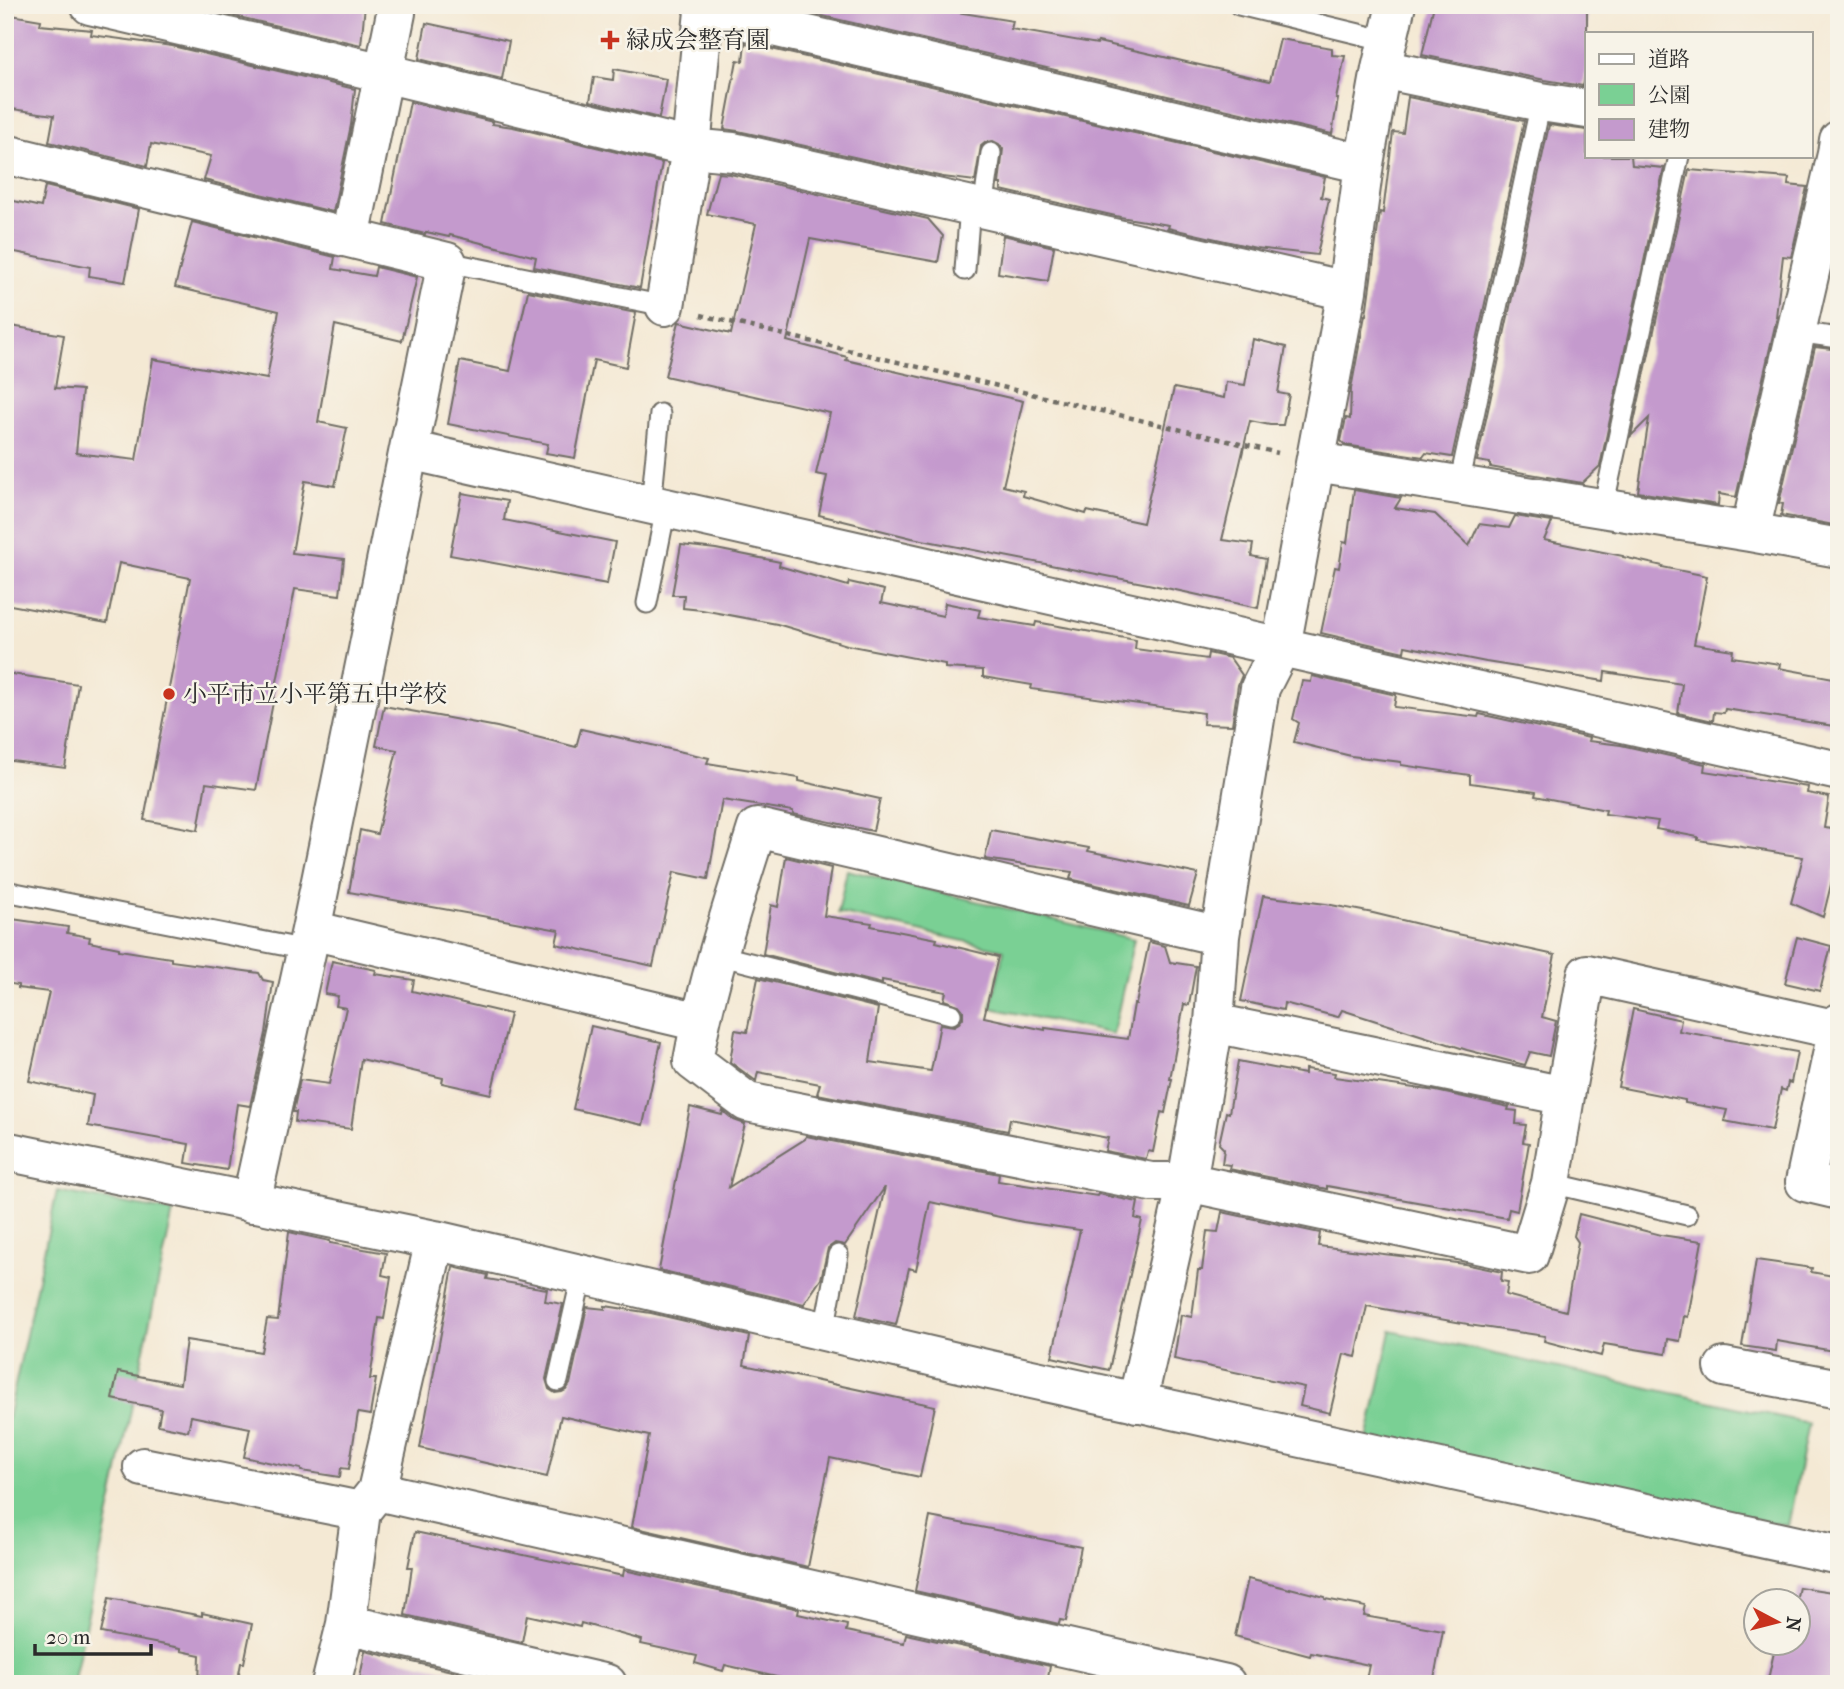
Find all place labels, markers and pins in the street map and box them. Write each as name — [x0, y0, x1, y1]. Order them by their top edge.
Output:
place label: 緑成会整育園 — [626, 26, 770, 54]
marker: 緑成会整育園 — [600, 30, 620, 50]
place label: 小平市立小平第五中学校 — [183, 680, 447, 708]
marker: 小平市立小平第五中学校 — [161, 686, 177, 702]

